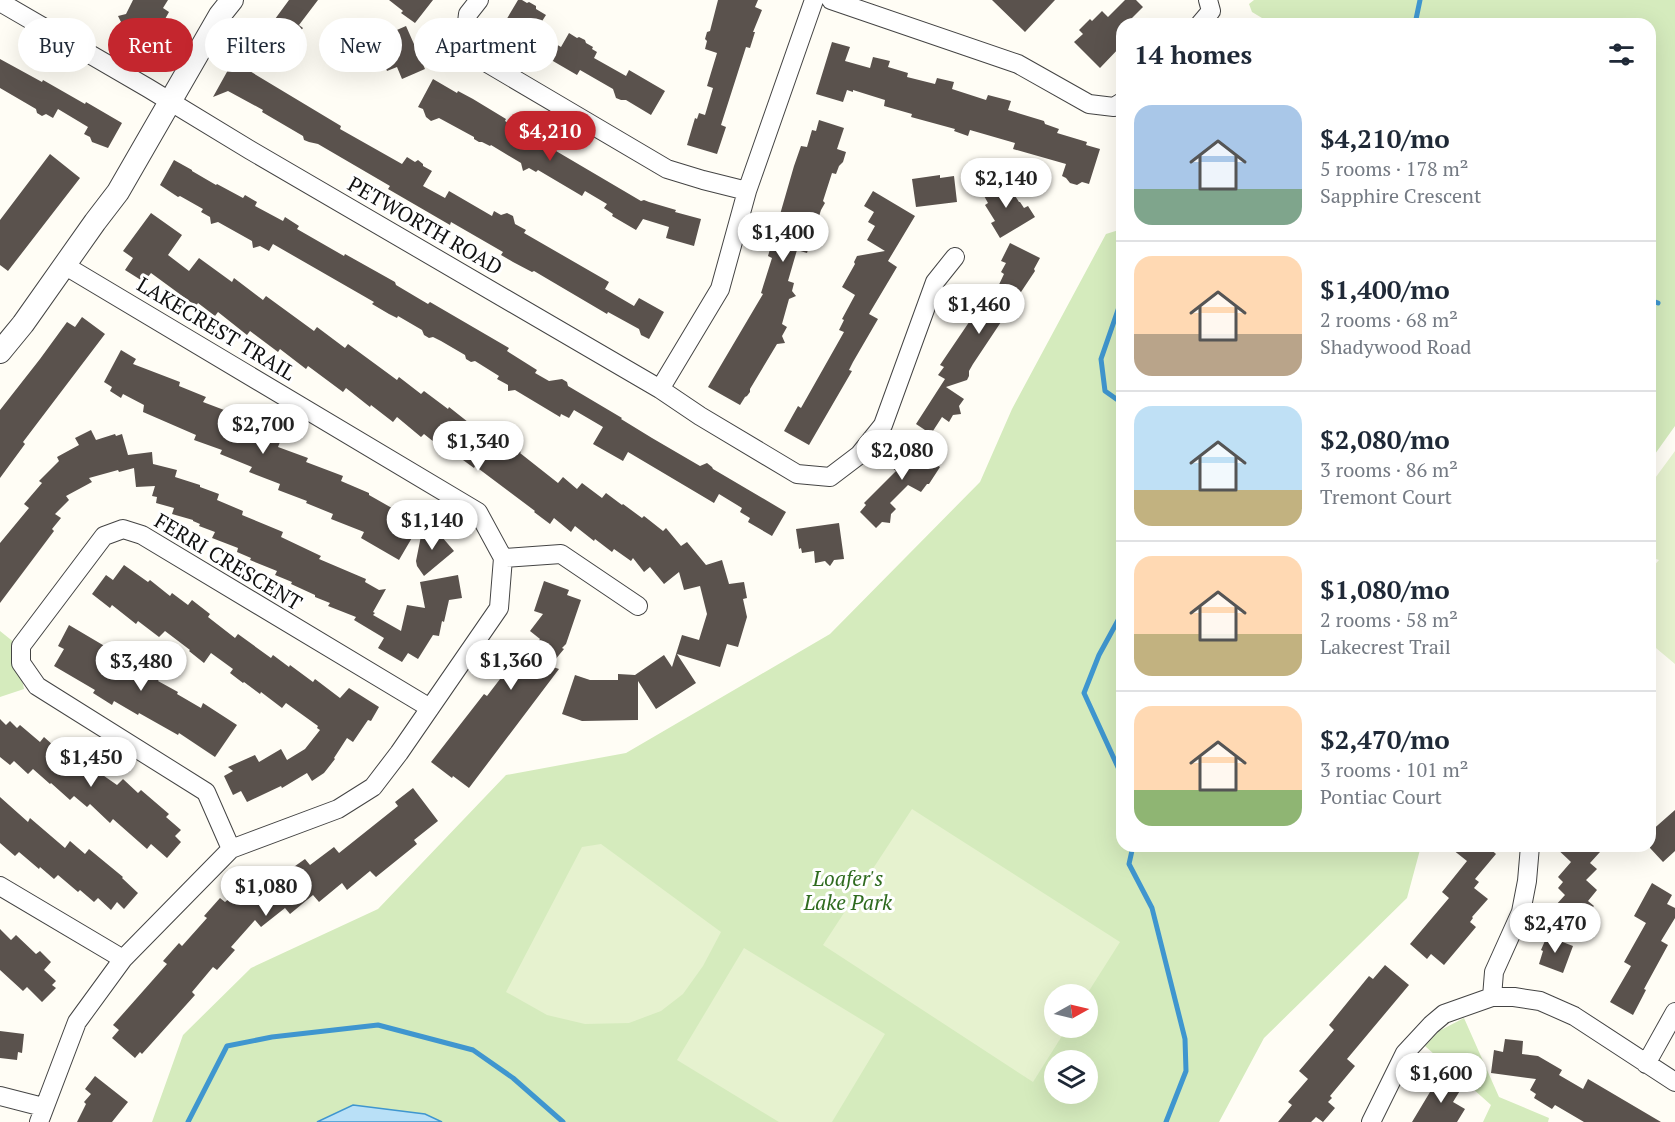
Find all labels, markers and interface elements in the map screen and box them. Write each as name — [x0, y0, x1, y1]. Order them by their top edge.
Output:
chip: Buy — [18, 18, 96, 72]
chip: Rent — [108, 18, 193, 72]
chip: Filters — [205, 18, 307, 72]
chip: New — [319, 18, 402, 72]
chip: Apartment — [414, 18, 558, 72]
text: 14 homes — [1134, 37, 1252, 71]
icon: filters — [1605, 38, 1638, 71]
pin: $4,210 — [501, 111, 599, 162]
text: $4,210 — [519, 117, 581, 144]
text: $4,210/mo — [1320, 121, 1450, 155]
icon: home — [1182, 129, 1254, 201]
text: 5 rooms · 178 m² — [1320, 155, 1468, 182]
pin: $2,140 — [957, 158, 1055, 209]
text: $2,140 — [975, 164, 1037, 191]
street label: PETWORTH ROAD — [343, 169, 508, 281]
text: Sapphire Crescent — [1320, 182, 1481, 209]
pin: $1,400 — [734, 212, 832, 263]
text: $1,400 — [752, 218, 814, 245]
street label: LAKECREST TRAIL — [132, 270, 301, 387]
text: $1,400/mo — [1320, 272, 1450, 306]
icon: home — [1182, 280, 1254, 352]
pin: $1,460 — [930, 284, 1028, 335]
text: $1,460 — [948, 290, 1010, 317]
text: 2 rooms · 68 m² — [1320, 306, 1458, 333]
text: Shadywood Road — [1320, 333, 1471, 360]
pin: $2,700 — [214, 404, 312, 455]
text: $2,700 — [232, 410, 294, 437]
pin: $1,340 — [429, 421, 527, 472]
text: $2,080/mo — [1320, 422, 1450, 456]
text: $1,340 — [447, 427, 509, 454]
pin: $2,080 — [853, 430, 951, 481]
icon: home — [1182, 430, 1254, 502]
text: $2,080 — [871, 436, 933, 463]
text: 3 rooms · 86 m² — [1320, 456, 1458, 483]
text: Tremont Court — [1320, 483, 1452, 510]
pin: $1,140 — [383, 500, 481, 551]
street label: FERRI CRESCENT — [150, 506, 307, 616]
text: $1,140 — [401, 506, 463, 533]
text: $1,080/mo — [1320, 572, 1450, 606]
icon: home — [1182, 580, 1254, 652]
text: 2 rooms · 58 m² — [1320, 606, 1458, 633]
text: Lakecrest Trail — [1320, 633, 1451, 660]
pin: $1,360 — [462, 640, 560, 691]
pin: $3,480 — [92, 641, 190, 692]
text: $1,360 — [480, 646, 542, 673]
text: $3,480 — [110, 647, 172, 674]
text: $2,470/mo — [1320, 722, 1450, 756]
icon: home — [1182, 730, 1254, 802]
pin: $1,450 — [42, 737, 140, 788]
text: $1,450 — [60, 743, 122, 770]
text: 3 rooms · 101 m² — [1320, 756, 1468, 783]
text: Pontiac Court — [1320, 783, 1442, 810]
park label: Loafer's Lake Park — [803, 864, 893, 916]
pin: $1,080 — [217, 866, 315, 917]
text: $1,080 — [235, 872, 297, 899]
pin: $2,470 — [1506, 903, 1604, 954]
text: $2,470 — [1524, 909, 1586, 936]
north arrow — [1044, 984, 1098, 1038]
map controls — [1044, 984, 1098, 1104]
button: layers — [1044, 1050, 1098, 1104]
pin: $1,600 — [1392, 1053, 1490, 1104]
text: $1,600 — [1410, 1059, 1472, 1086]

